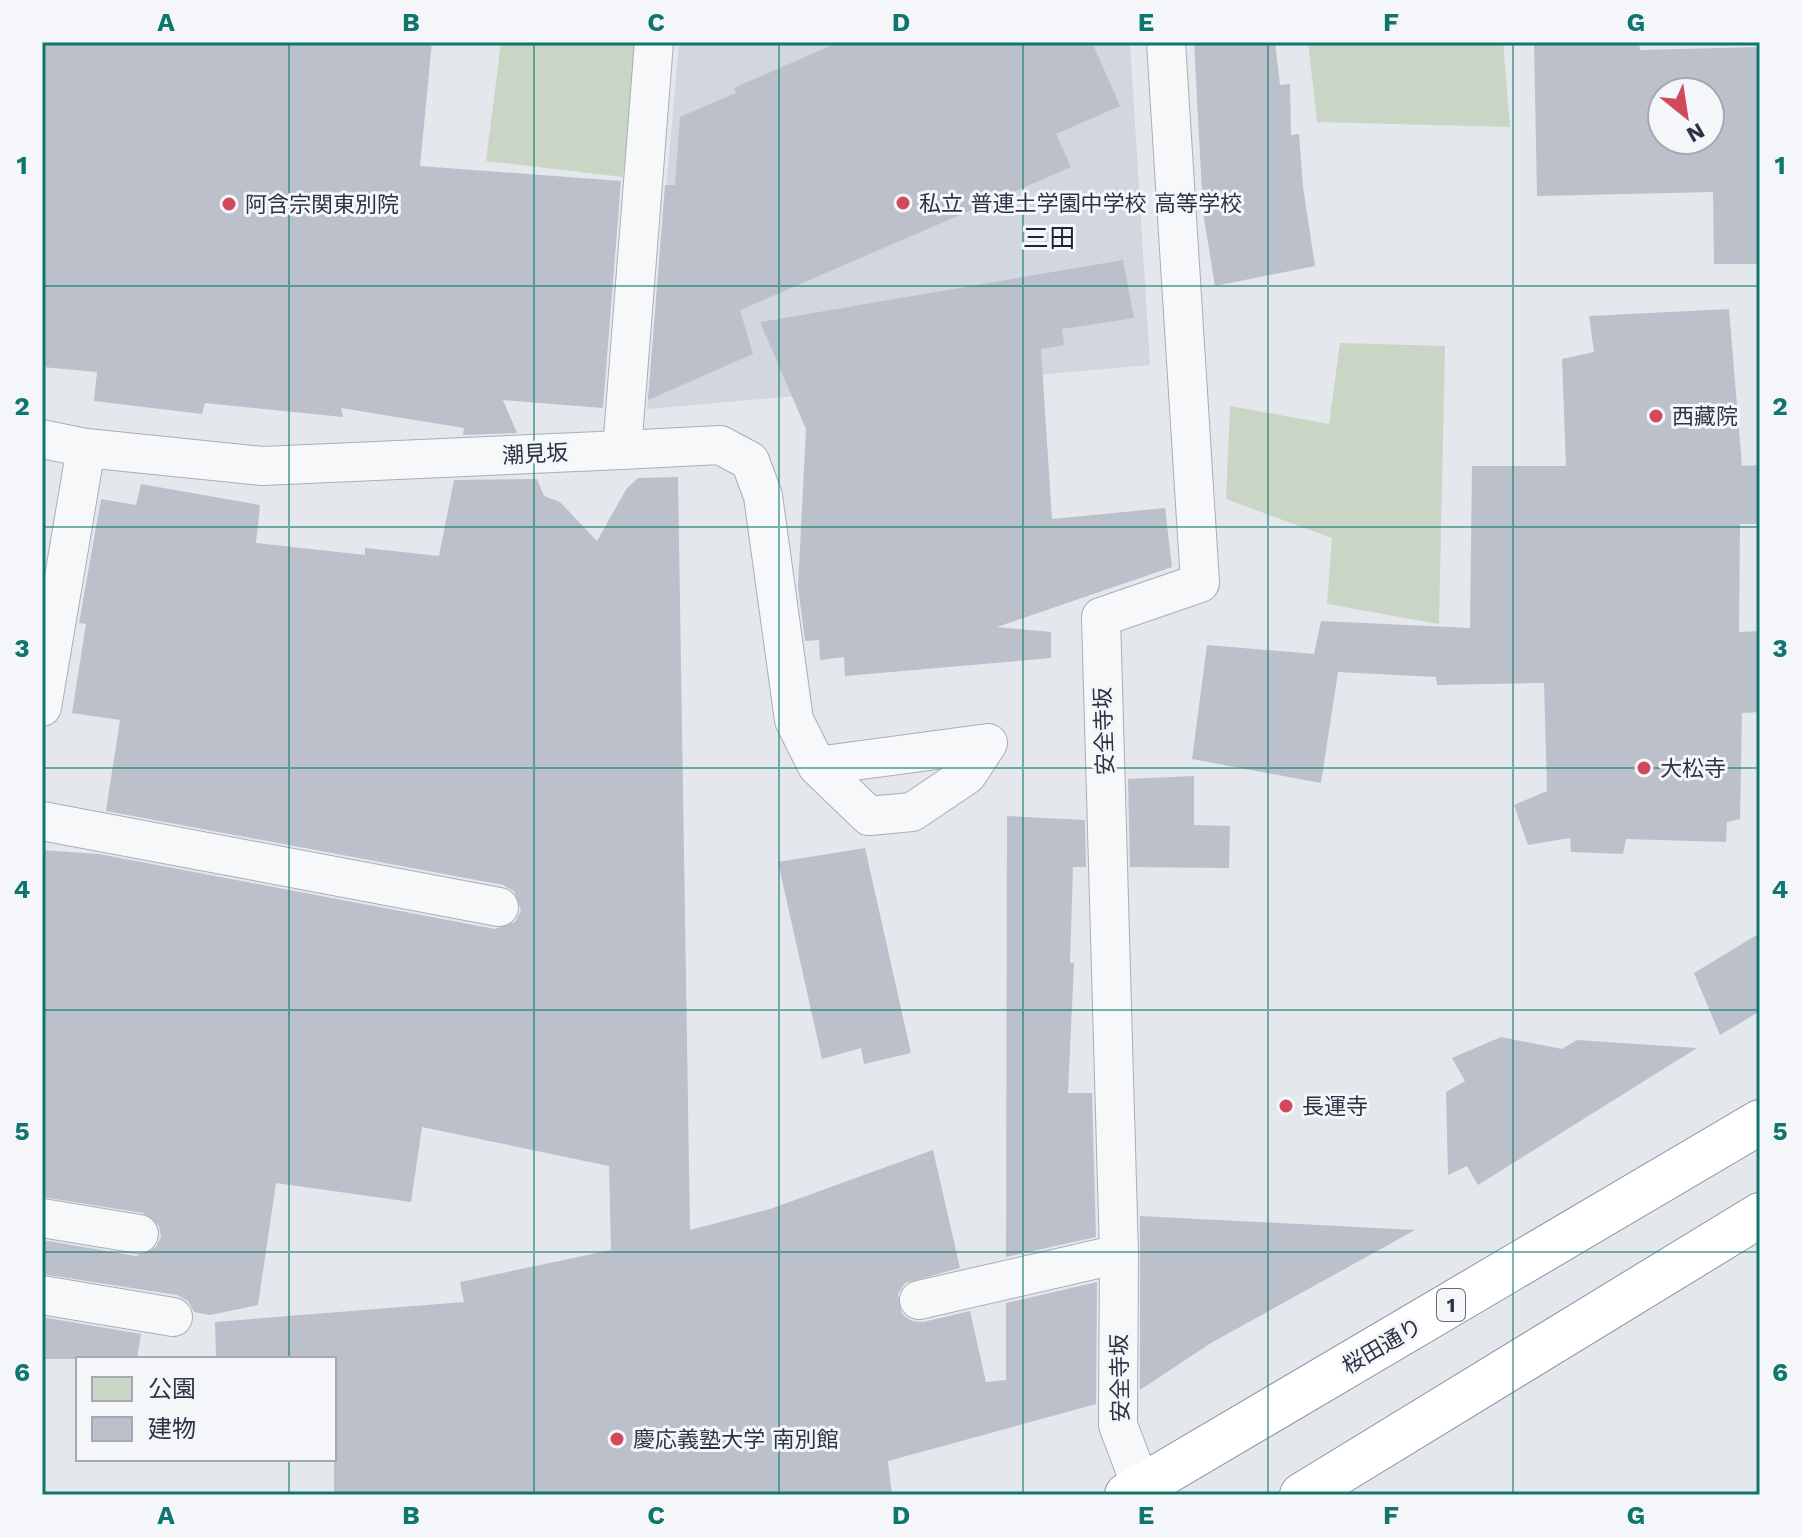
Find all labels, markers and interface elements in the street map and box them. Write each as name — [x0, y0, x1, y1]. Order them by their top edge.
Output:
text: A — [157, 7, 175, 37]
text: B — [402, 7, 420, 37]
text: C — [647, 7, 665, 37]
text: D — [892, 7, 910, 37]
text: E — [1138, 7, 1154, 37]
text: F — [1383, 7, 1399, 37]
text: G — [1627, 7, 1645, 37]
north arrow — [1646, 76, 1726, 156]
text: N — [1682, 118, 1709, 148]
text: 1 — [16, 150, 28, 180]
text: 1 — [1774, 150, 1786, 180]
place label: 私立 普連土学園中学校 高等学校 — [919, 191, 1242, 216]
place label: 阿含宗関東別院 — [245, 192, 399, 217]
marker: 私立 普連土学園中学校 高等学校 — [894, 194, 912, 212]
marker: 阿含宗関東別院 — [220, 195, 238, 213]
district label: 三田 — [1023, 223, 1075, 253]
text: 2 — [14, 391, 30, 421]
text: 2 — [1772, 391, 1788, 421]
place label: 西藏院 — [1672, 404, 1738, 429]
marker: 西藏院 — [1647, 407, 1665, 425]
street label: 潮見坂 — [501, 440, 569, 468]
text: 3 — [14, 633, 30, 663]
text: 3 — [1772, 633, 1788, 663]
street label: 安全寺坂 — [1090, 687, 1118, 775]
place label: 大松寺 — [1660, 756, 1726, 781]
marker: 大松寺 — [1635, 759, 1653, 777]
text: 4 — [14, 874, 31, 904]
text: 4 — [1772, 874, 1789, 904]
place label: 長運寺 — [1302, 1094, 1368, 1119]
marker: 長運寺 — [1277, 1097, 1295, 1115]
text: 5 — [14, 1116, 30, 1146]
text: 5 — [1772, 1116, 1788, 1146]
road number: 1 — [1437, 1289, 1465, 1321]
street label: 桜田通り — [1338, 1313, 1426, 1379]
street label: 安全寺坂 — [1107, 1334, 1133, 1422]
text: 6 — [14, 1357, 30, 1387]
legend — [76, 1357, 336, 1461]
text: 6 — [1772, 1357, 1788, 1387]
text: 公園 — [148, 1375, 196, 1403]
text: 建物 — [148, 1415, 196, 1443]
place label: 慶応義塾大学 南別館 — [633, 1427, 839, 1452]
marker: 慶応義塾大学 南別館 — [608, 1430, 626, 1448]
text: A — [157, 1500, 175, 1530]
text: B — [402, 1500, 420, 1530]
text: C — [647, 1500, 665, 1530]
text: D — [892, 1500, 910, 1530]
text: E — [1138, 1500, 1154, 1530]
text: F — [1383, 1500, 1399, 1530]
text: G — [1627, 1500, 1645, 1530]

